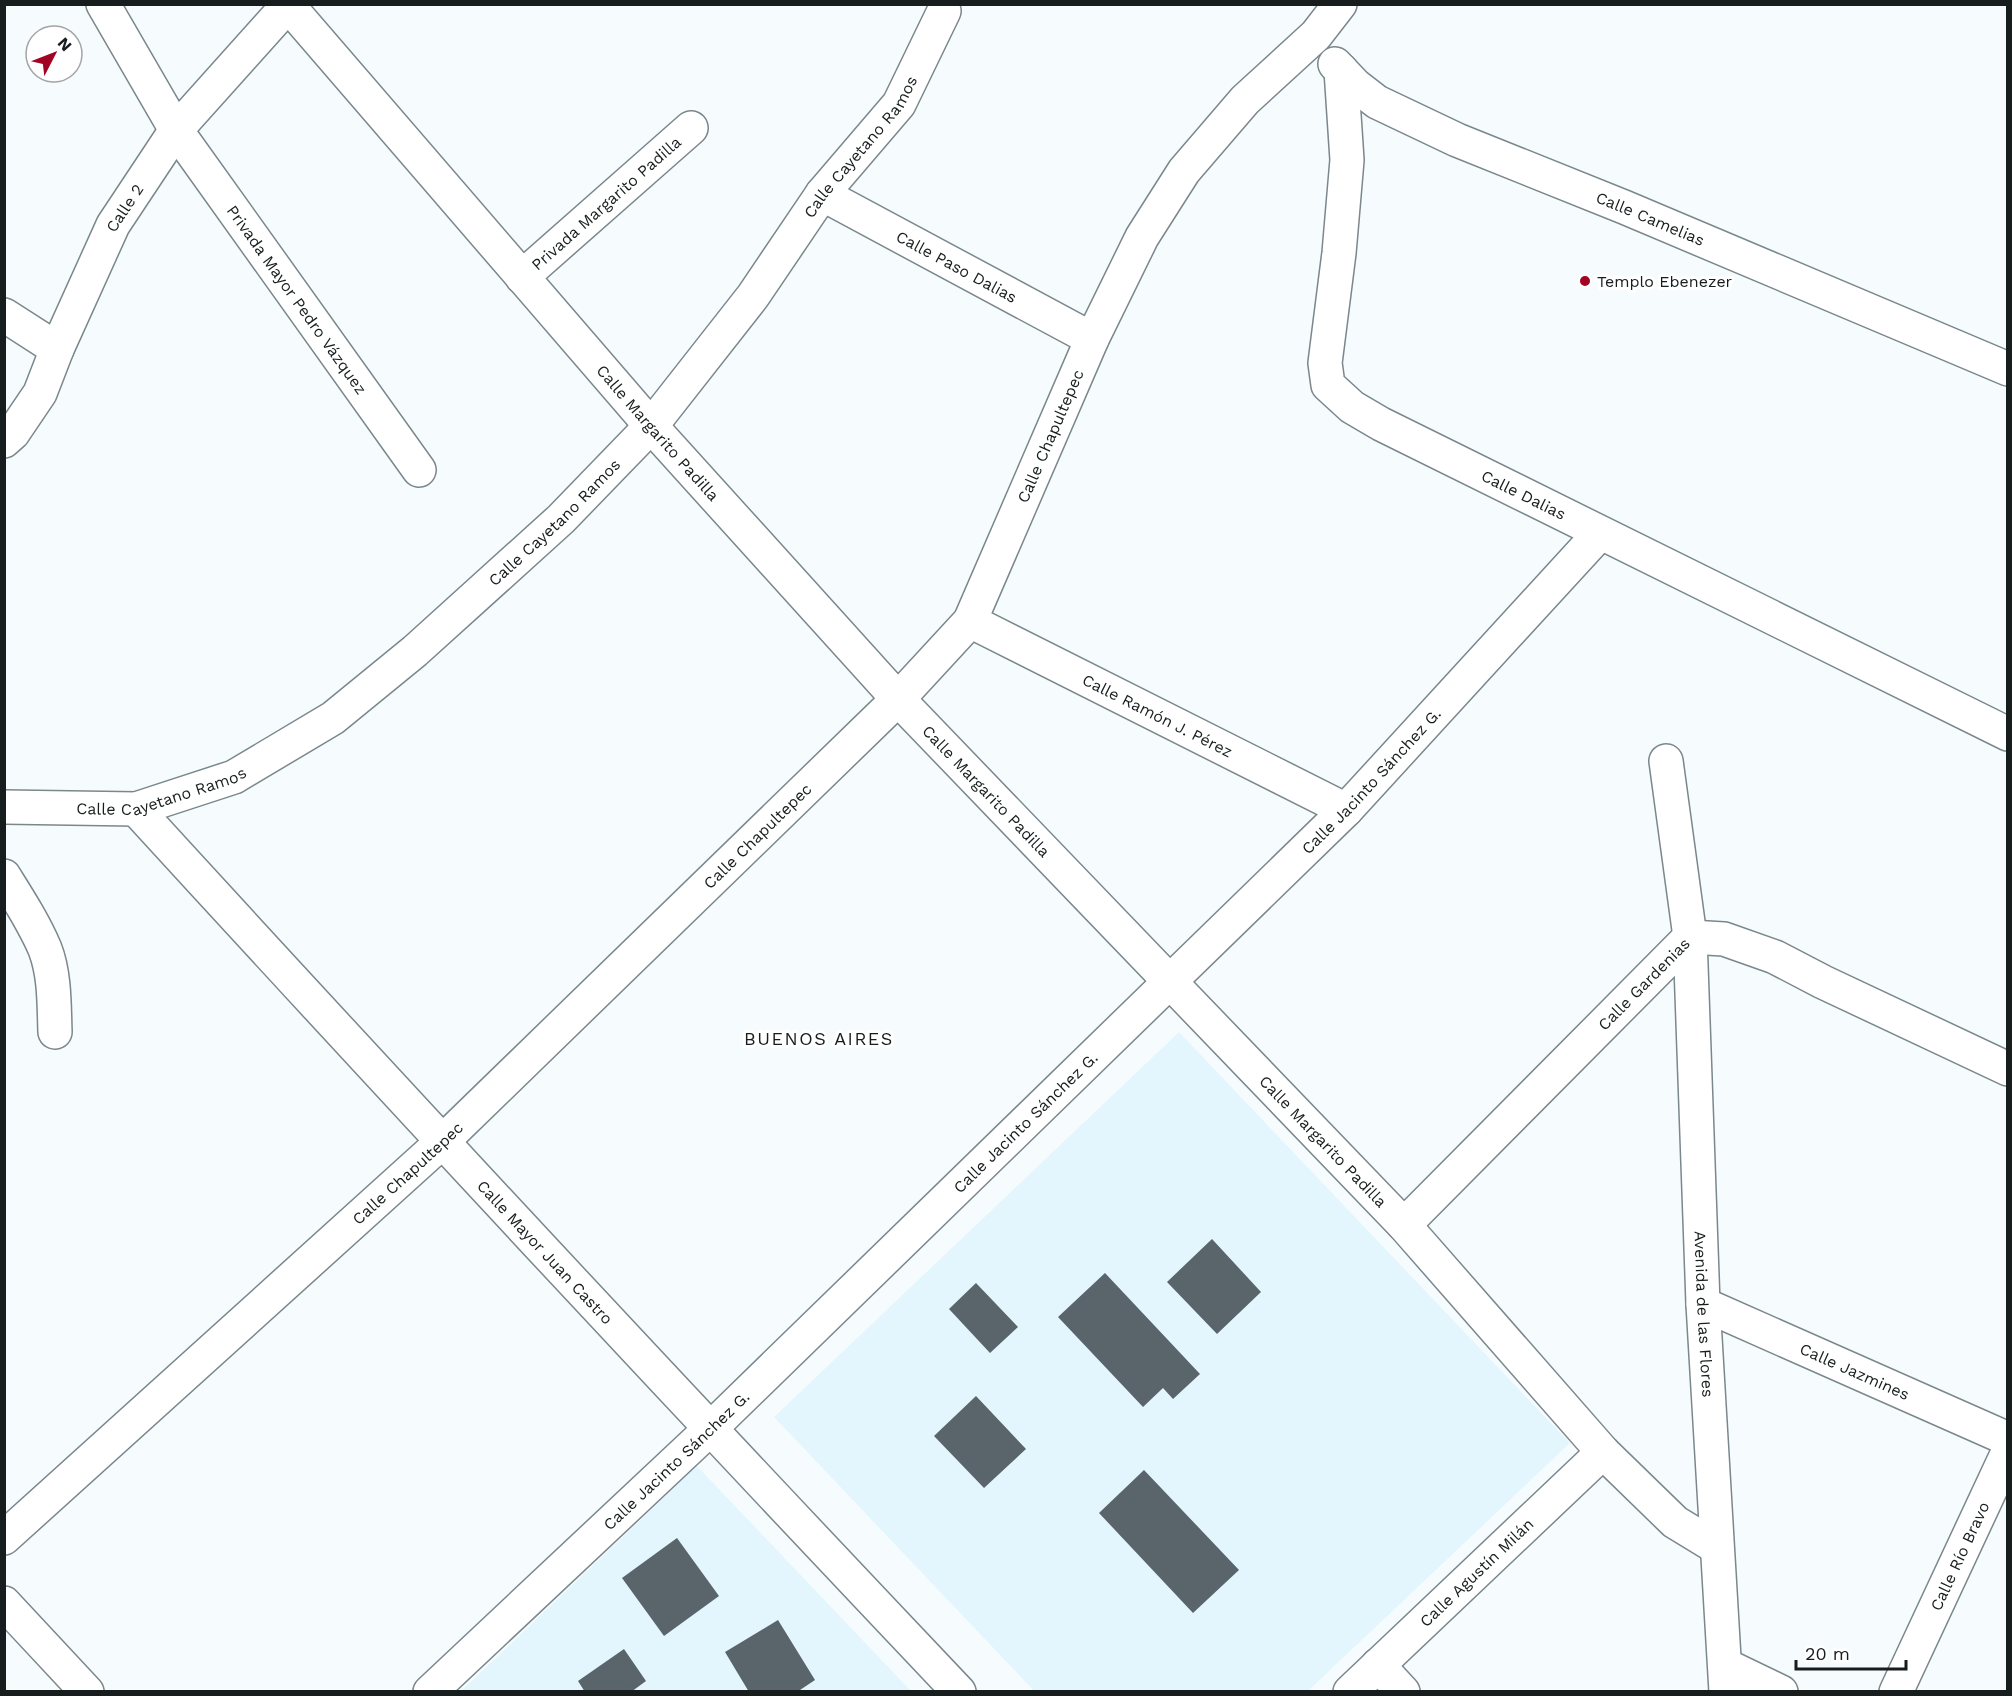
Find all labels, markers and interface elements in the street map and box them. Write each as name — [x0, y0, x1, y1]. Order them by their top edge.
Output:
north arrow — [24, 24, 84, 84]
text: N — [54, 34, 76, 55]
street label: Calle Cayetano Ramos — [800, 73, 921, 222]
street label: Privada Margarito Padilla — [528, 132, 685, 274]
street label: Calle 2 — [102, 181, 148, 235]
street label: Calle Camelias — [1593, 188, 1707, 250]
street label: Privada Mayor Pedro Vázquez — [223, 202, 371, 398]
street label: Calle Paso Dalias — [893, 227, 1020, 307]
place label: Templo Ebenezer — [1597, 272, 1733, 291]
marker: Templo Ebenezer — [1578, 274, 1592, 288]
street label: Calle Margarito Padilla — [592, 361, 723, 505]
street label: Calle Chapultepec — [1013, 367, 1088, 506]
street label: Calle Cayetano Ramos — [485, 455, 624, 590]
street label: Calle Dalias — [1478, 466, 1569, 524]
street label: Calle Ramón J. Pérez — [1079, 670, 1236, 761]
street label: Calle Jacinto Sánchez G. — [1298, 704, 1445, 858]
street label: Calle Margarito Padilla — [918, 721, 1054, 861]
street label: Calle Cayetano Ramos — [76, 763, 250, 820]
street label: Calle Chapultepec — [700, 779, 816, 893]
street label: Calle Gardenias — [1594, 934, 1694, 1034]
district label: BUENOS AIRES — [744, 1028, 894, 1049]
street label: Calle Jacinto Sánchez G. — [949, 1048, 1102, 1197]
street label: Calle Margarito Padilla — [1255, 1072, 1391, 1211]
street label: Calle Chapultepec — [348, 1118, 467, 1229]
street label: Calle Mayor Juan Castro — [473, 1176, 617, 1328]
street label: Avenida de las Flores — [1690, 1230, 1718, 1398]
street label: Calle Jazmines — [1797, 1339, 1912, 1404]
street label: Calle Jacinto Sánchez G. — [600, 1387, 753, 1534]
street label: Calle Río Bravo — [1926, 1499, 1993, 1614]
street label: Calle Agustín Milán — [1416, 1514, 1537, 1631]
scale bar — [1796, 1633, 1906, 1671]
text: 20 m — [1805, 1643, 1850, 1664]

